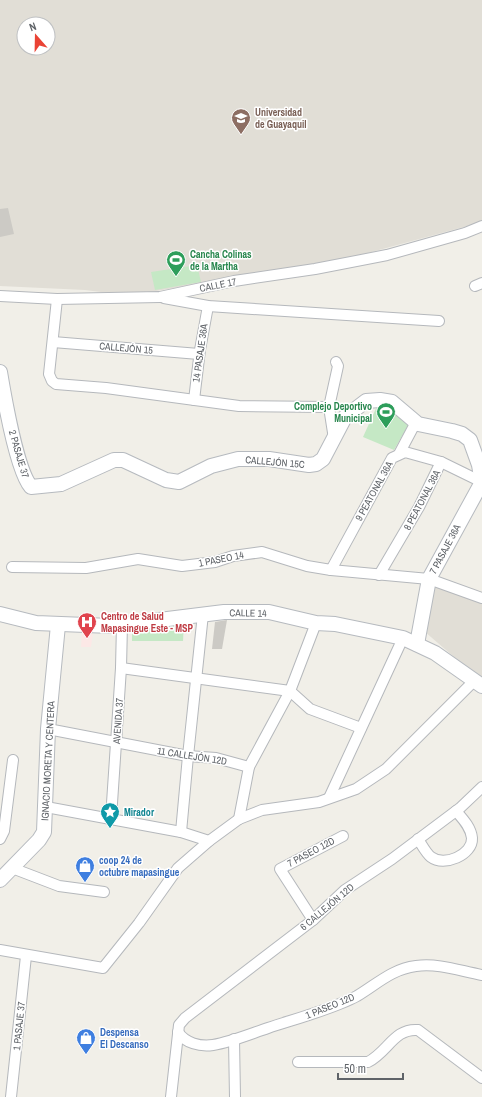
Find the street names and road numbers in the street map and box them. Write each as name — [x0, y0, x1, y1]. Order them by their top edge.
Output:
street label: CALLE 17 — [198, 275, 238, 295]
street label: 14 PASAJE 36A — [189, 322, 211, 383]
street label: CALLEJÓN 15 — [99, 339, 154, 357]
street label: 2 PASAJE 37 — [6, 429, 32, 480]
street label: CALLEJÓN 15C — [245, 453, 305, 471]
street label: 9 PEATONAL 36A — [352, 458, 396, 523]
street label: 8 PEATONAL 36A — [401, 467, 444, 532]
street label: 7 PASAJE 36A — [426, 521, 464, 576]
street label: 1 PASEO 14 — [197, 548, 245, 570]
street label: CALLE 14 — [229, 606, 267, 620]
street label: AVENIDA 37 — [110, 697, 126, 746]
street label: IGNACIO MORETA Y CENTERA — [38, 700, 58, 821]
street label: 11 CALLEJÓN 12D — [156, 744, 228, 768]
street label: 7 PASEO 12D — [285, 834, 337, 870]
street label: 6 CALLEJÓN 12D — [297, 881, 357, 933]
street label: 1 PASEO 12D — [304, 990, 357, 1022]
street label: 1 PASAJE 37 — [10, 1000, 28, 1051]

